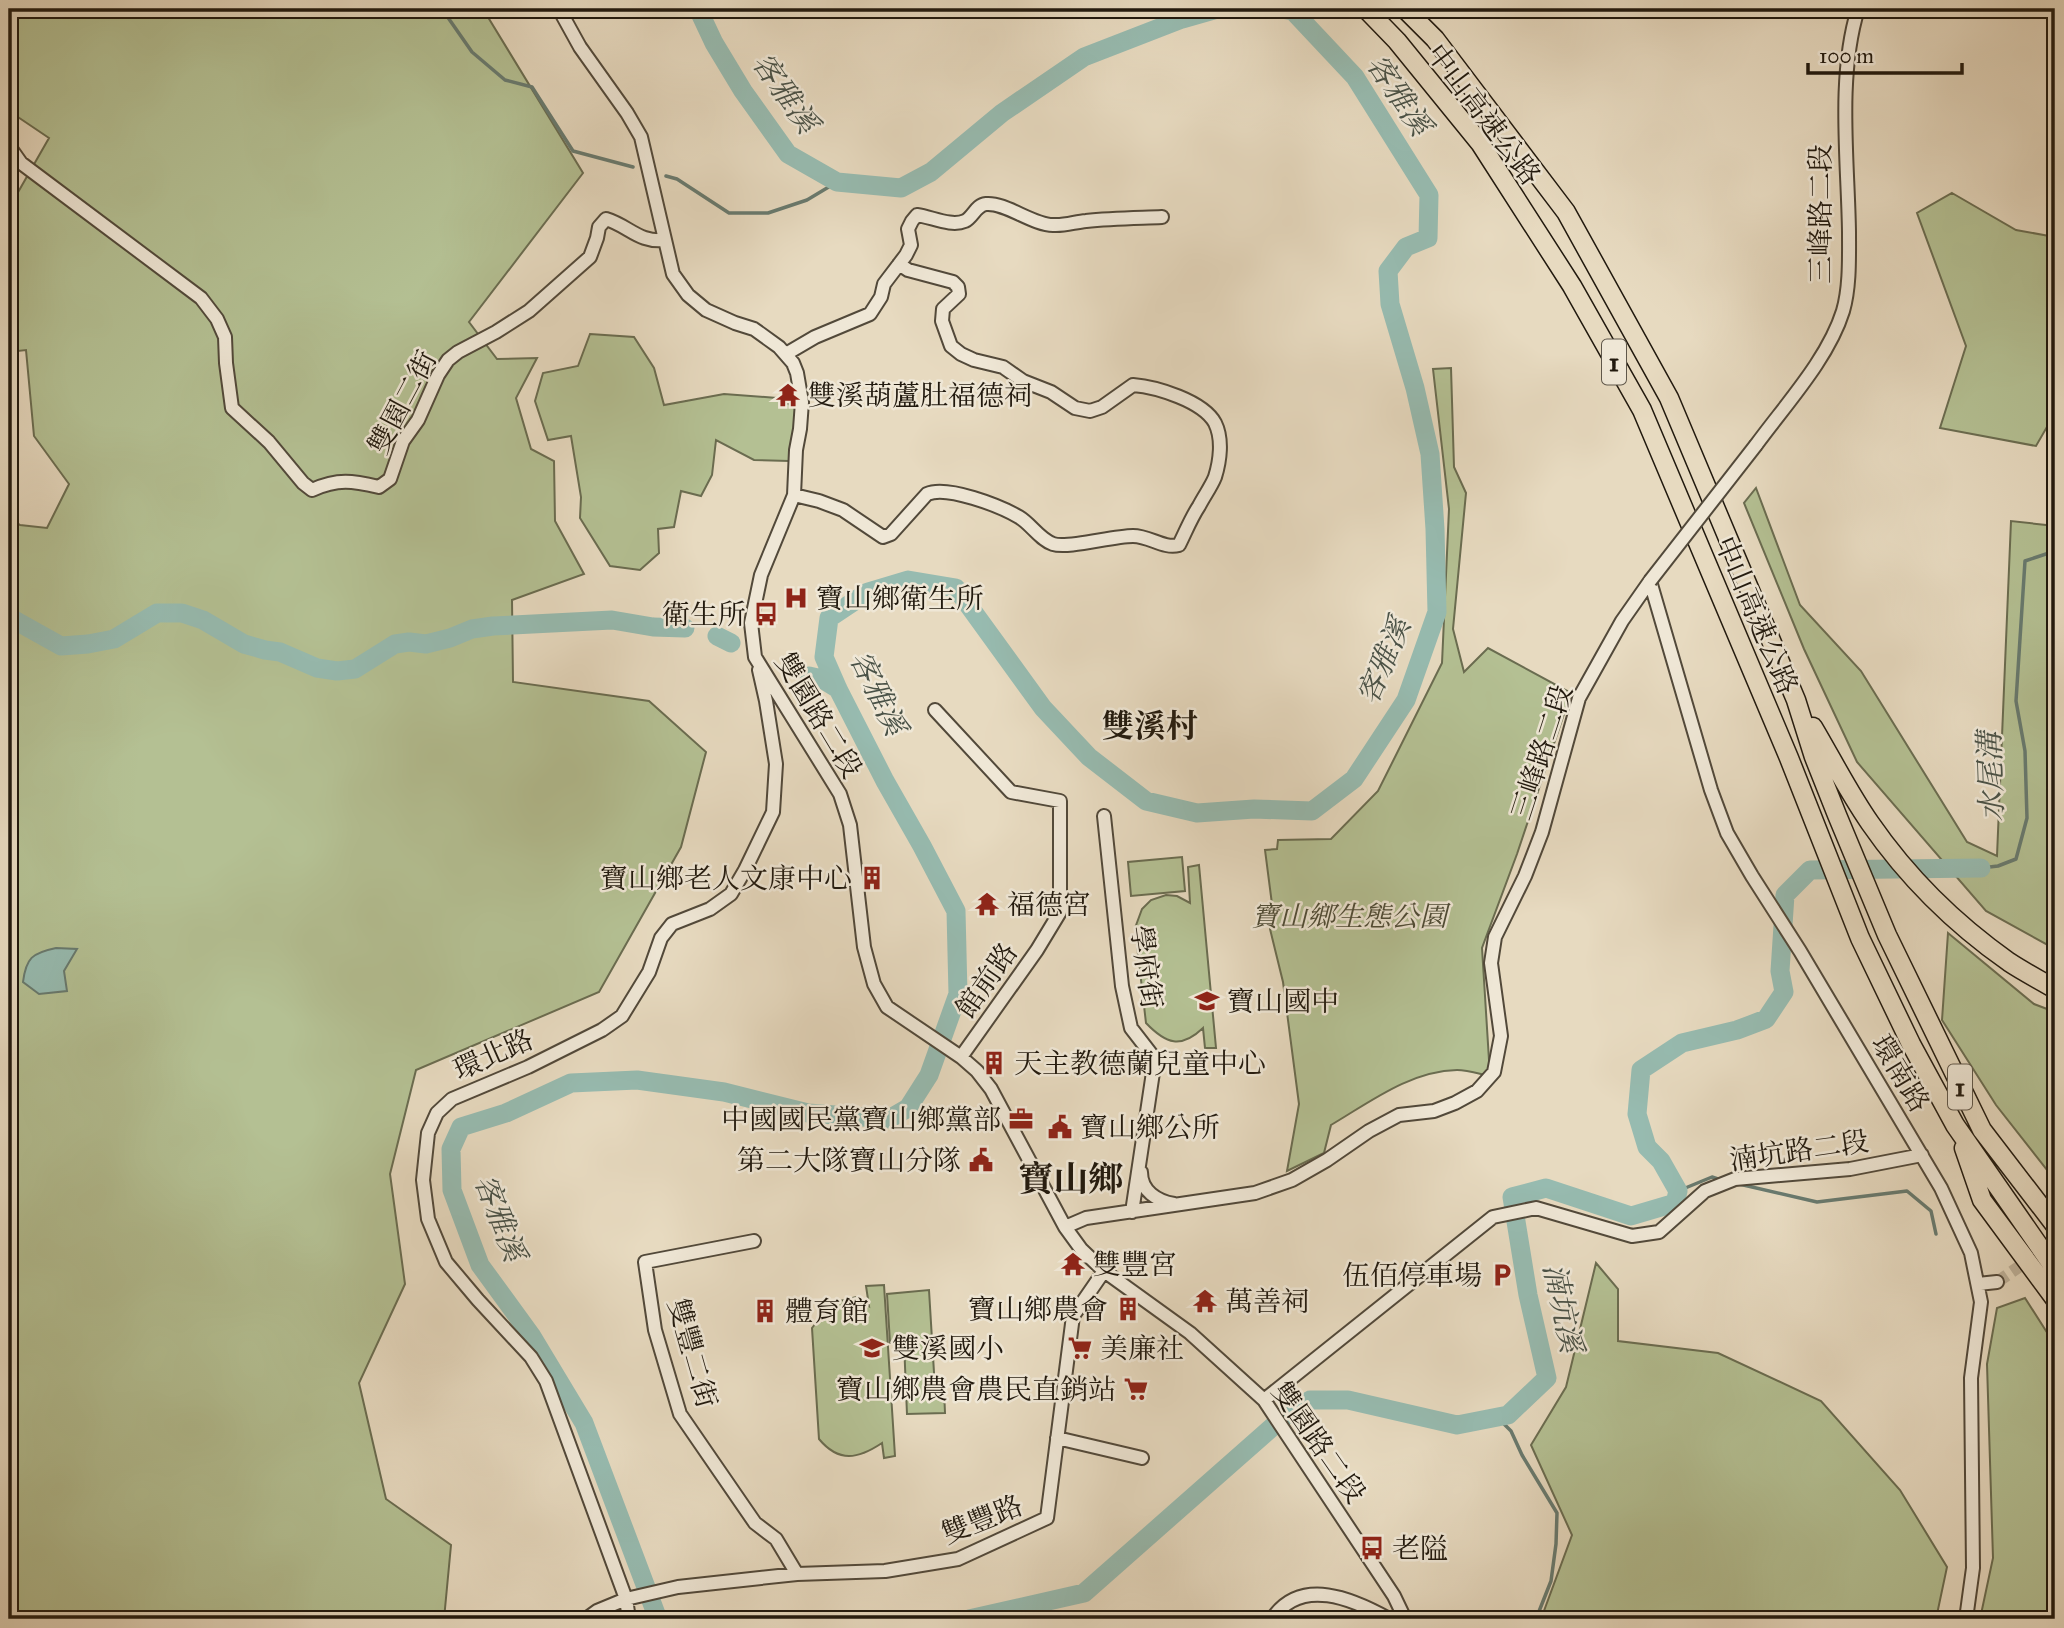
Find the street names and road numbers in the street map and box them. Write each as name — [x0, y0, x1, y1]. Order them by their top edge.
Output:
street label: 中山高速公路 — [1419, 37, 1548, 192]
street label: 三峰路二段 — [1803, 144, 1838, 284]
road number: 1 — [1602, 340, 1626, 384]
street label: 雙園二街 — [361, 345, 444, 460]
street label: 中山高速公路 — [1708, 531, 1805, 699]
street label: 雙園路二段 — [768, 646, 870, 784]
street label: 三峰路二段 — [1503, 680, 1580, 824]
street label: 學府街 — [1123, 923, 1170, 1011]
street label: 館前路 — [948, 936, 1025, 1025]
street label: 環北路 — [448, 1021, 539, 1088]
street label: 環南路 — [1864, 1028, 1937, 1118]
road number: 1 — [1948, 1064, 1972, 1110]
street label: 湳坑路二段 — [1727, 1123, 1871, 1178]
street label: 雙豐二街 — [660, 1294, 725, 1412]
street label: 雙園路二段 — [1264, 1375, 1373, 1510]
street label: 雙豐路 — [937, 1488, 1028, 1551]

